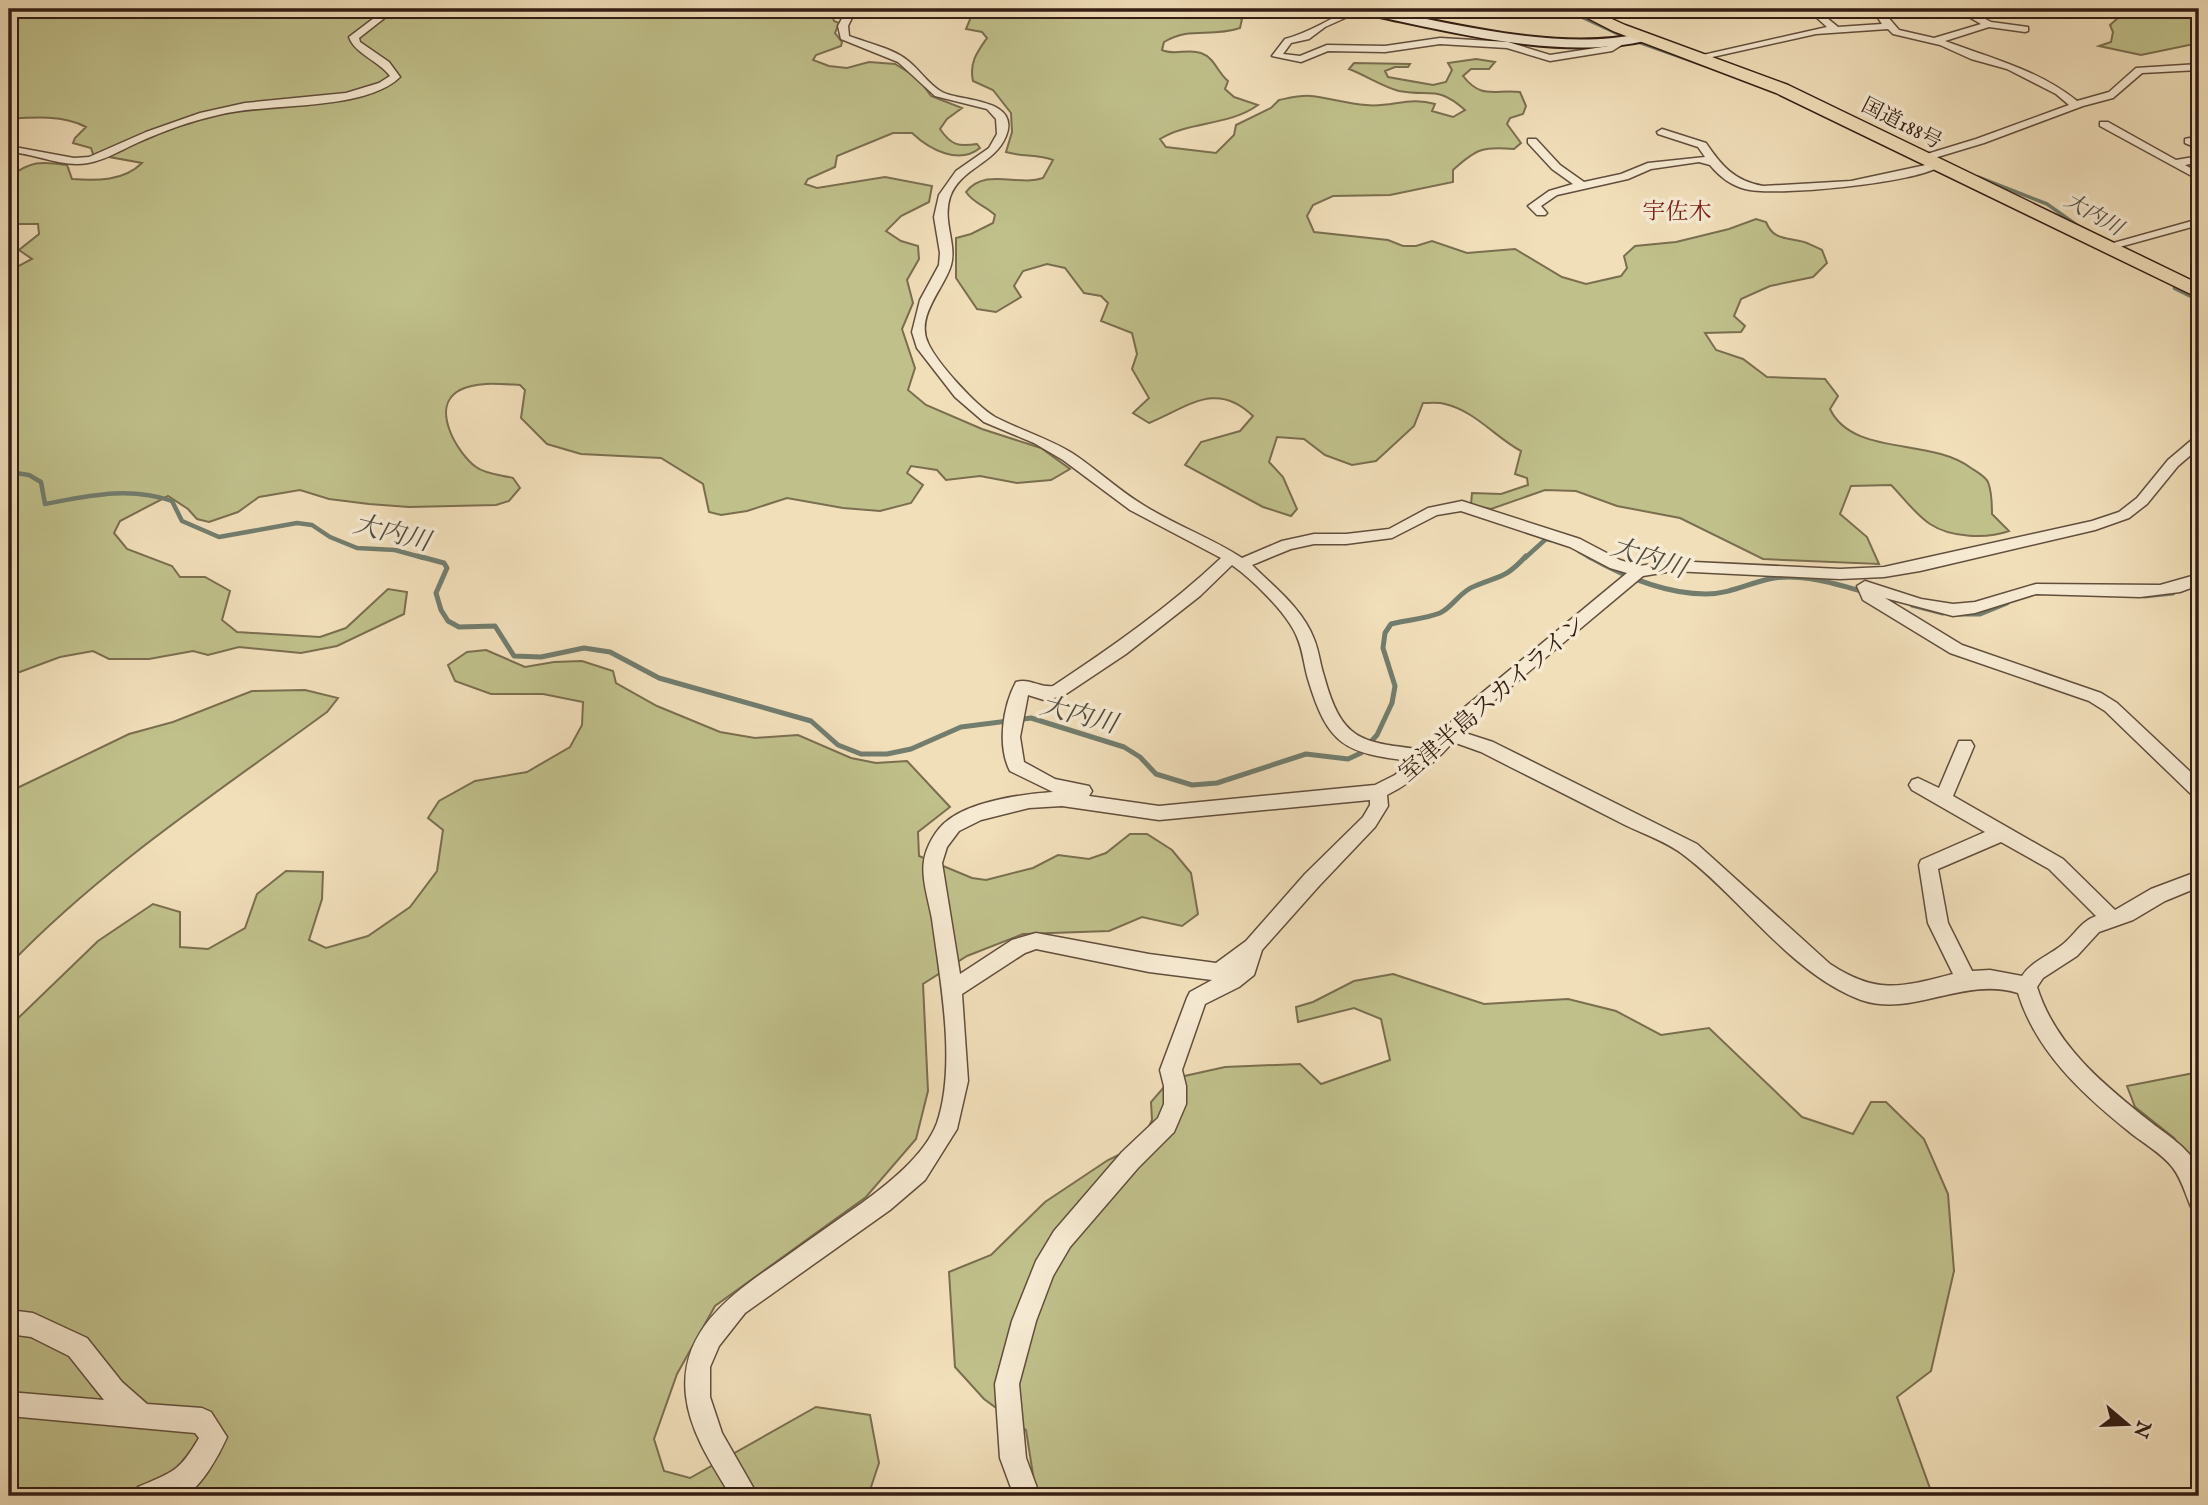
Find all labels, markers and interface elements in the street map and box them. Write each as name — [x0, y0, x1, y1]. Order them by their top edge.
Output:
street label: 国道188号 — [1856, 92, 1946, 156]
water label: 大内川 — [2059, 188, 2129, 244]
district label: 宇佐木 — [1643, 198, 1712, 227]
water label: 大内川 — [350, 508, 436, 560]
water label: 大内川 — [1606, 531, 1694, 587]
street label: 室津半島スカイライン — [1393, 609, 1593, 789]
water label: 大内川 — [1037, 689, 1123, 742]
north arrow — [2092, 1390, 2162, 1460]
text: N — [2127, 1416, 2156, 1441]

